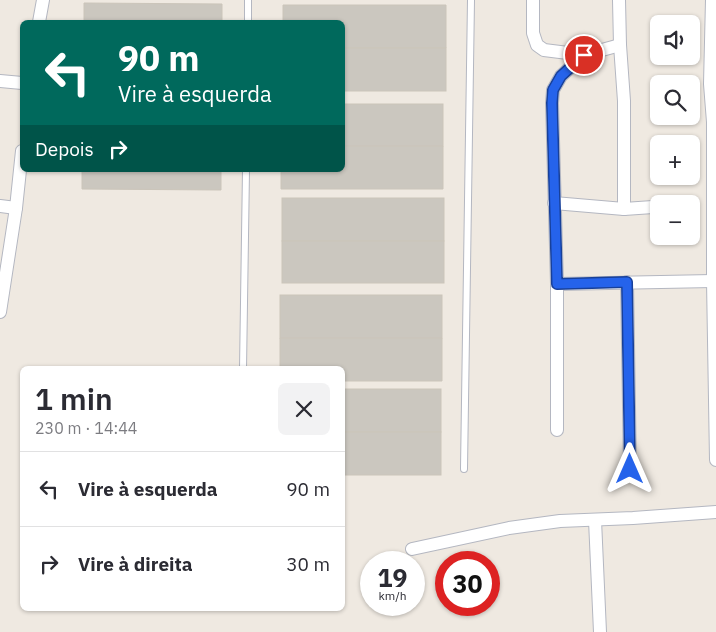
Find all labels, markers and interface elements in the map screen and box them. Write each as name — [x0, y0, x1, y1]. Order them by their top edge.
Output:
map controls — [650, 15, 700, 245]
button: sound — [650, 15, 700, 65]
pin — [563, 34, 605, 76]
text: 90 m — [118, 35, 200, 81]
icon: left — [35, 40, 100, 105]
icon: arrive — [570, 41, 598, 69]
button: search — [650, 75, 700, 125]
text: Vire à esquerda — [118, 79, 272, 108]
icon: right — [104, 135, 132, 163]
button: + — [650, 135, 700, 185]
text: Depois — [35, 137, 94, 161]
button: − — [650, 195, 700, 245]
text: 1 min — [35, 379, 113, 418]
button: close — [278, 383, 330, 435]
text: 230 m · 14:44 — [35, 418, 137, 438]
position arrow — [603, 442, 655, 494]
icon: left — [35, 475, 63, 503]
text: Vire à esquerda — [78, 477, 218, 501]
text: 90 m — [286, 477, 330, 501]
icon: right — [35, 550, 63, 578]
speed limit sign: 30 — [435, 551, 500, 616]
text: Vire à direita — [78, 552, 193, 576]
text: 30 m — [286, 552, 330, 576]
text: 19 — [377, 561, 408, 594]
text: km/h — [378, 588, 407, 603]

